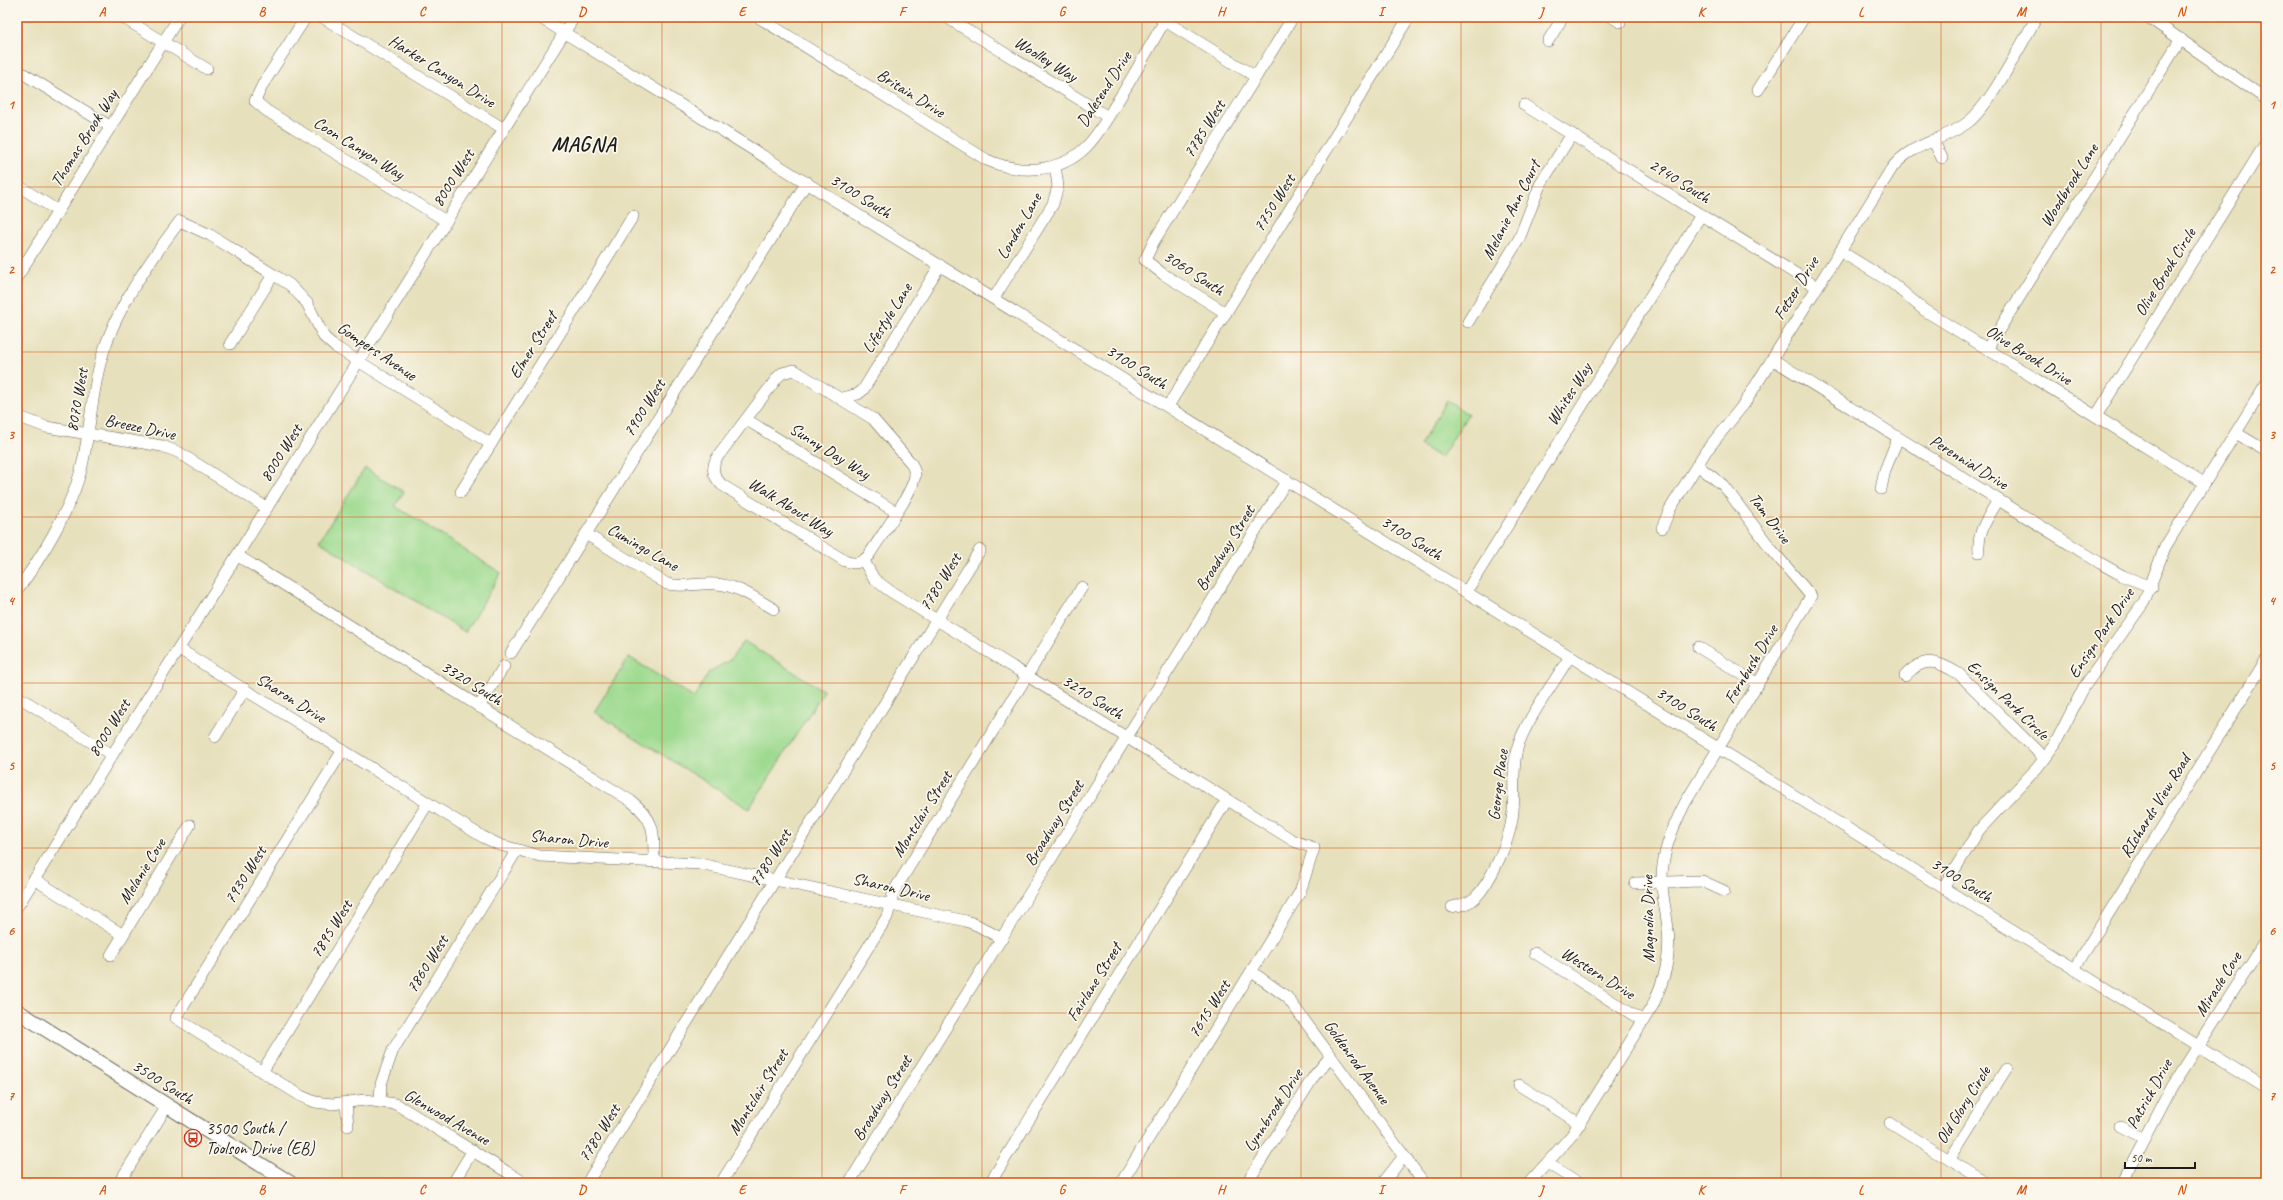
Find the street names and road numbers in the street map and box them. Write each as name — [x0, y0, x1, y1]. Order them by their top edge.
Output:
street label: Harker Canyon Drive — [385, 30, 500, 113]
street label: Woolley Way — [1011, 31, 1082, 87]
street label: Dalesend Drive — [1072, 46, 1137, 131]
street label: Britain Drive — [873, 64, 950, 123]
street label: Thomas Brook Way — [46, 84, 123, 191]
street label: 7785 West — [1178, 94, 1231, 162]
street label: Coon Canyon Way — [310, 112, 409, 185]
street label: Woodbrook Lane — [2035, 138, 2104, 230]
street label: 8000 West — [427, 143, 480, 211]
street label: 2940 South — [1645, 154, 1716, 209]
street label: Melanie Ann Court — [1477, 155, 1546, 263]
street label: 7750 West — [1248, 168, 1301, 236]
street label: 3100 South — [826, 169, 897, 224]
street label: London Lane — [992, 188, 1047, 263]
street label: Olive Brook Circle — [2130, 223, 2201, 320]
street label: 3060 South — [1160, 246, 1229, 301]
street label: Fetzer Drive — [1768, 251, 1824, 323]
street label: Lifestyle Lane — [857, 278, 918, 357]
street label: Elmer Street — [504, 306, 563, 382]
street label: Gompers Avenue — [333, 317, 422, 386]
street label: Olive Brook Drive — [1982, 320, 2077, 391]
street label: 3100 South — [1102, 340, 1173, 395]
street label: Whites Way — [1542, 358, 1597, 429]
street label: 8070 West — [61, 364, 93, 433]
street label: 7900 West — [618, 373, 671, 441]
street label: Breeze Drive — [103, 409, 179, 445]
street label: 8000 West — [255, 418, 308, 486]
street label: Sunny Day Way — [786, 418, 875, 485]
street label: Perennial Drive — [1926, 430, 2013, 495]
street label: Walk About Way — [745, 473, 838, 542]
street label: Tam Drive — [1744, 489, 1797, 548]
street label: Broadway Street — [1190, 499, 1261, 595]
street label: 3100 South — [1377, 511, 1448, 566]
street label: Cumingo Lane — [604, 518, 684, 576]
street label: 7780 West — [914, 547, 967, 615]
street label: Ensign Park Drive — [2063, 583, 2140, 682]
street label: Fernbush Drive — [1719, 619, 1784, 707]
street label: 3320 South — [437, 656, 508, 711]
street label: Ensign Park Circle — [1963, 656, 2054, 745]
street label: Sharon Drive — [252, 668, 331, 728]
street label: 3210 South — [1058, 670, 1129, 725]
street label: 3100 South — [1652, 682, 1723, 737]
street label: 8000 West — [83, 693, 136, 761]
street label: George Place — [1483, 747, 1513, 822]
street label: RIchards View Road — [2115, 749, 2196, 861]
street label: Montclair Street — [887, 765, 958, 861]
street label: Broadway Street — [1019, 774, 1090, 870]
street label: 7780 West — [744, 823, 797, 891]
street label: Sharon Drive — [529, 825, 610, 853]
street label: Melanie Cove — [114, 833, 171, 908]
street label: 7930 West — [219, 840, 272, 908]
street label: 3100 South — [1927, 853, 1998, 908]
street label: Sharon Drive — [851, 868, 933, 906]
street label: Magnolia Drive — [1637, 874, 1659, 963]
street label: 7895 West — [305, 894, 358, 962]
street label: 7860 West — [401, 929, 454, 997]
street label: Fairlane Street — [1062, 937, 1127, 1025]
street label: Western Drive — [1557, 942, 1640, 1005]
street label: Miracle Cove — [2190, 947, 2247, 1020]
street label: 7615 West — [1183, 974, 1236, 1042]
street label: Goldenrod Avenue — [1319, 1016, 1395, 1109]
street label: Montclair Street — [723, 1043, 794, 1139]
street label: Broadway Street — [847, 1049, 918, 1145]
street label: Patrick Drive — [2121, 1054, 2177, 1133]
street label: 3500 South — [128, 1055, 199, 1110]
street label: Old Glory Circle — [1931, 1061, 1996, 1148]
street label: Lynnbrook Drive — [1239, 1064, 1308, 1155]
street label: Glenwood Avenue — [401, 1084, 495, 1151]
street label: 7780 West — [573, 1098, 626, 1166]

